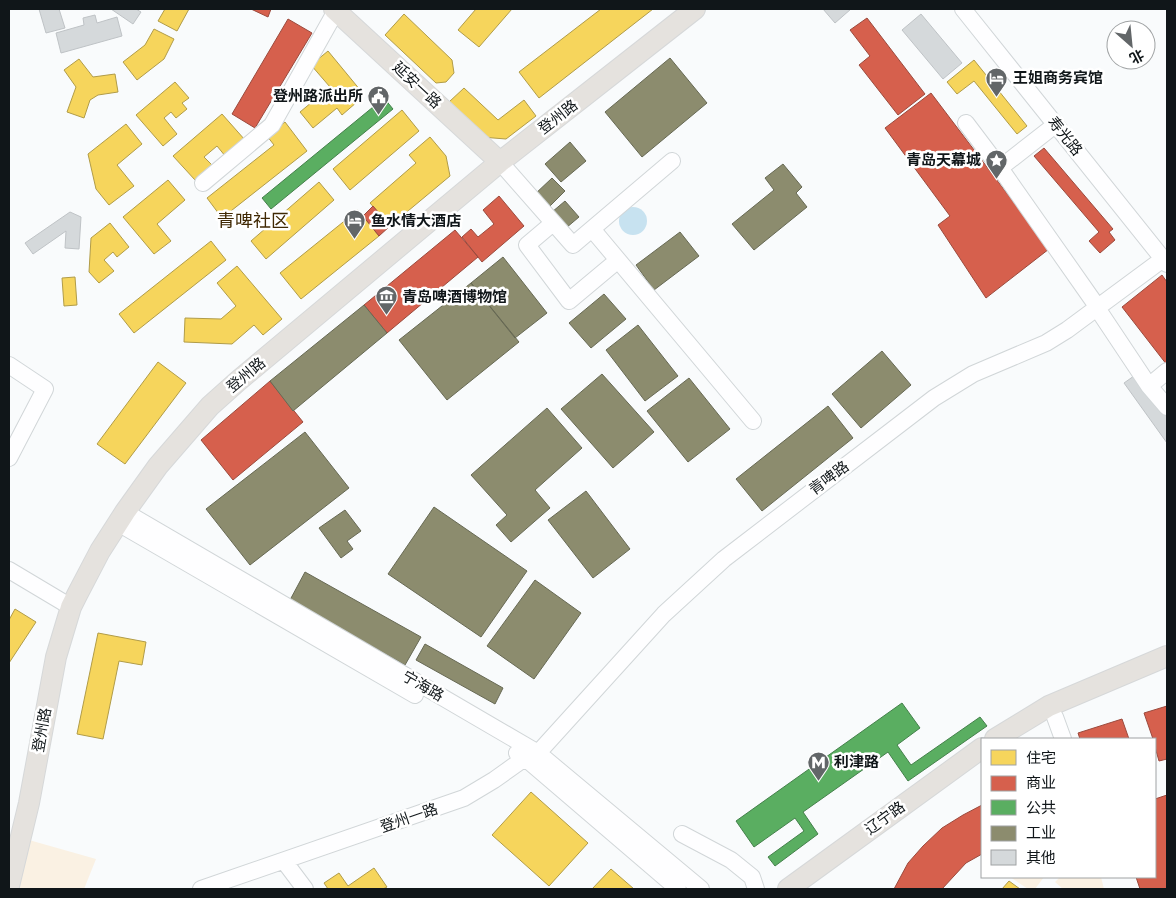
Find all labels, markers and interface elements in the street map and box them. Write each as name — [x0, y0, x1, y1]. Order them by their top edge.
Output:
north arrow — [1106, 20, 1156, 70]
text: 北 — [1127, 46, 1147, 67]
street label: 延安一路 — [389, 58, 445, 112]
hotel icon: 王姐商务宾馆 — [985, 66, 1009, 97]
place label: 王姐商务宾馆 — [1013, 69, 1103, 87]
public building icon: 登州路派出所 — [367, 84, 391, 115]
place label: 登州路派出所 — [273, 87, 363, 105]
street label: 登州路 — [535, 96, 581, 138]
street label: 寿光路 — [1044, 113, 1086, 159]
place icon: 青岛天幕城 — [985, 148, 1009, 179]
place label: 青岛天幕城 — [906, 151, 981, 169]
hotel icon: 鱼水情大酒店 — [343, 209, 367, 240]
district label: 青啤社区 — [217, 210, 289, 231]
place label: 鱼水情大酒店 — [371, 212, 461, 230]
museum icon: 青岛啤酒博物馆 — [374, 285, 398, 316]
place label: 青岛啤酒博物馆 — [402, 288, 507, 306]
street label: 登州路 — [223, 354, 269, 396]
street label: 青啤路 — [806, 457, 852, 499]
street label: 宁海路 — [399, 667, 447, 705]
street label: 登州路 — [29, 706, 55, 754]
legend — [981, 738, 1156, 878]
text: 住宅 — [1026, 749, 1056, 767]
metro station icon: 利津路 — [806, 750, 830, 781]
place label: 利津路 — [834, 753, 879, 771]
text: 商业 — [1026, 774, 1056, 792]
street label: 辽宁路 — [862, 797, 908, 839]
text: 公共 — [1026, 799, 1056, 817]
street label: 登州一路 — [378, 800, 440, 836]
text: 工业 — [1026, 824, 1056, 842]
text: 其他 — [1026, 849, 1056, 867]

